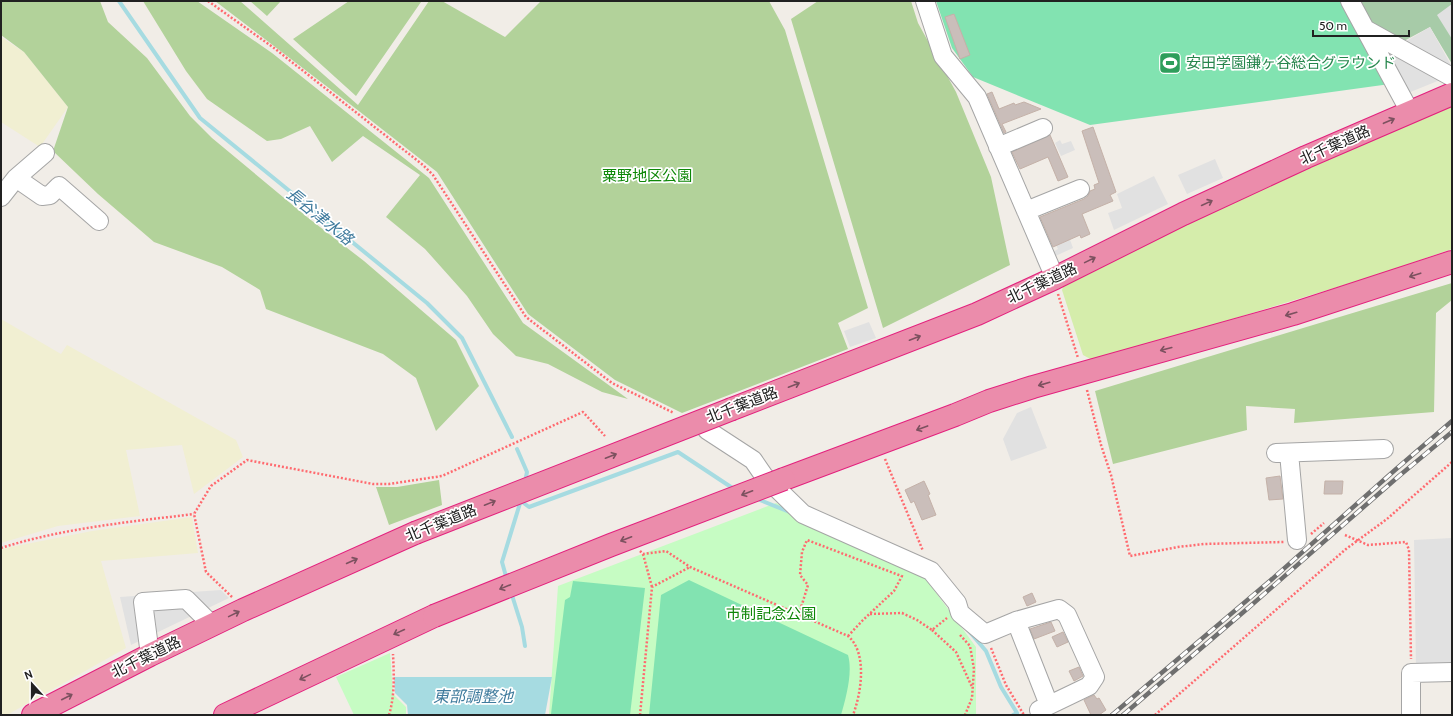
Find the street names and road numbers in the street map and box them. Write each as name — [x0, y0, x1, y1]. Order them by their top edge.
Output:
street label: 北千葉道路 — [1297, 122, 1373, 168]
street label: 北千葉道路 — [1004, 259, 1080, 307]
street label: 北千葉道路 — [704, 383, 780, 427]
street label: 北千葉道路 — [403, 501, 479, 545]
street label: 北千葉道路 — [108, 632, 184, 682]

